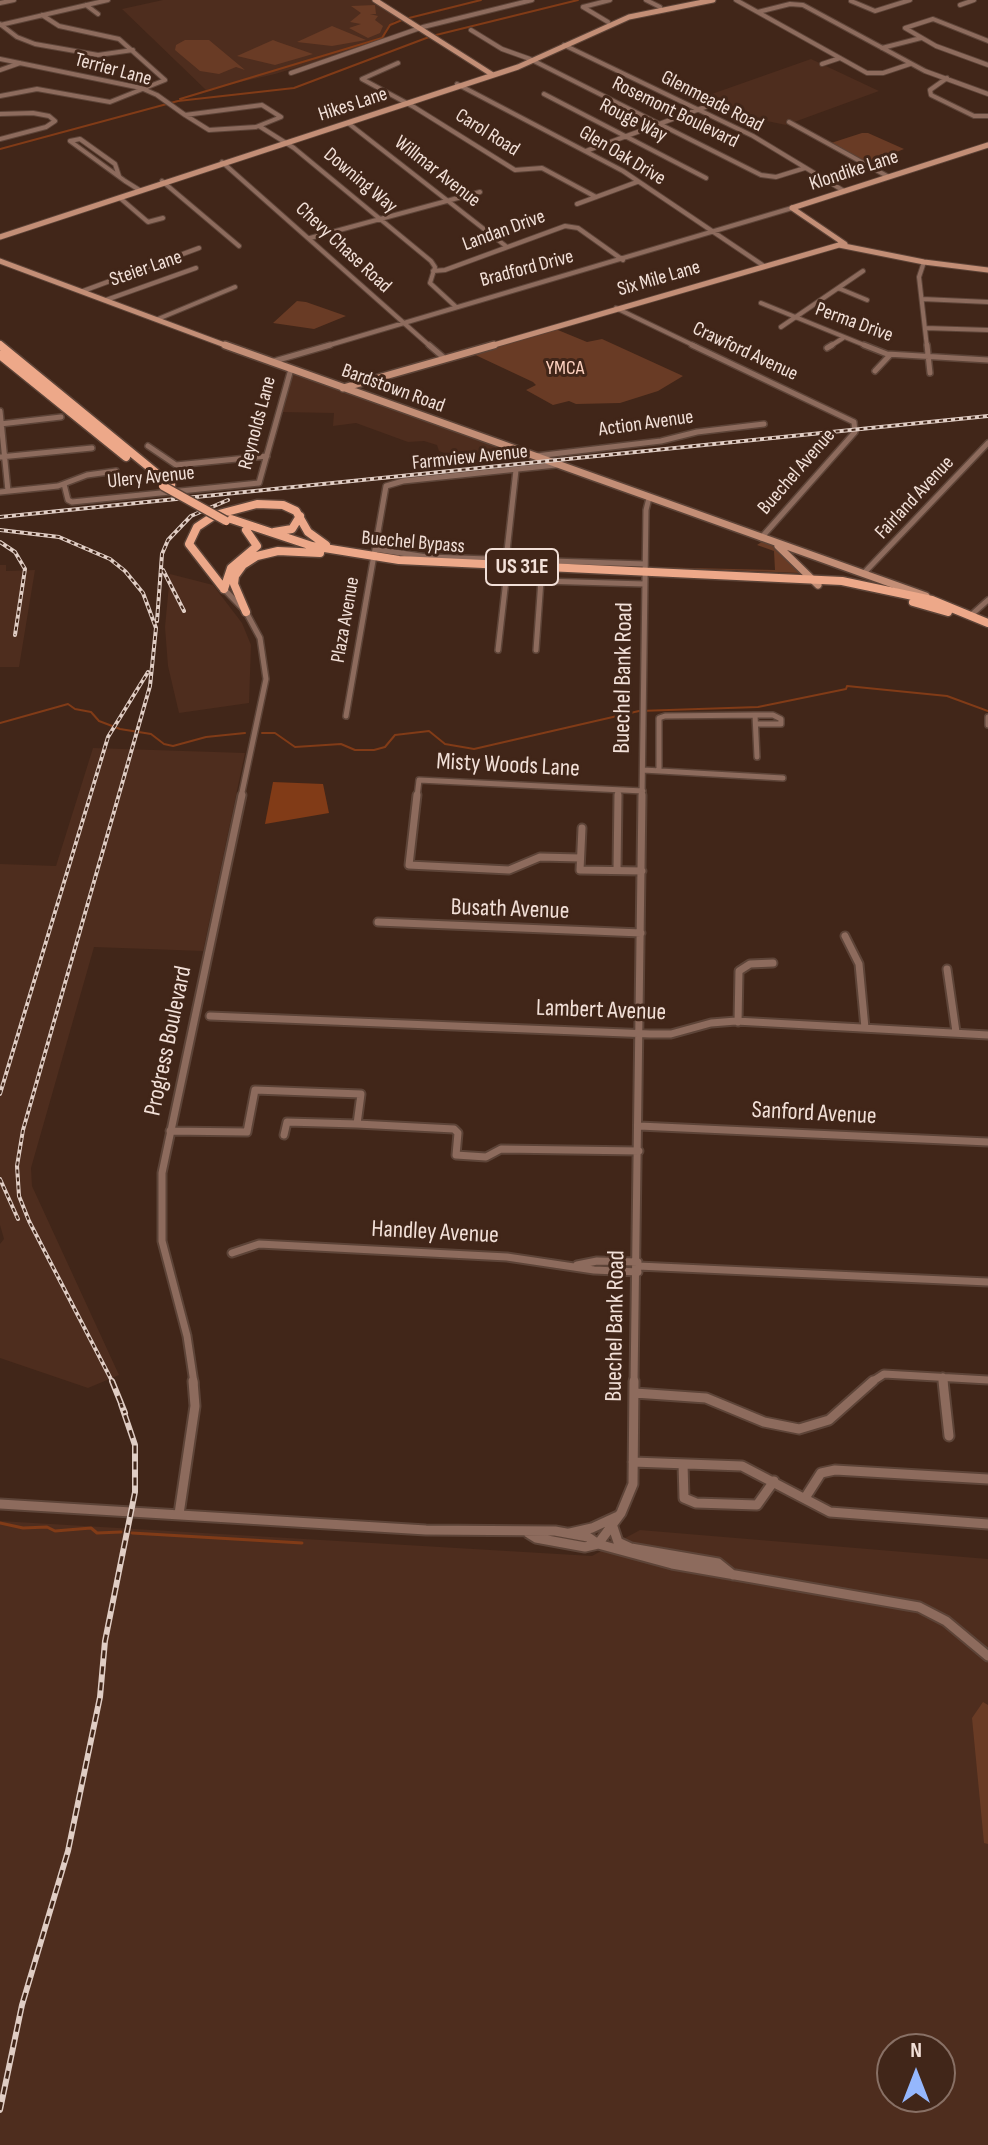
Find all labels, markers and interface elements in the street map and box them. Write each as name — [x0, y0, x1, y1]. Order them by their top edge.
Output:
street label: Terrier Lane — [72, 48, 154, 92]
street label: Glenmeade Road — [657, 66, 767, 138]
street label: Rosemont Boulevard — [608, 72, 742, 154]
street label: Hikes Lane — [315, 83, 391, 127]
street label: Rouge Way — [595, 94, 671, 148]
street label: Carol Road — [451, 104, 523, 162]
street label: Glen Oak Drive — [574, 121, 670, 191]
street label: Willmar Avenue — [389, 131, 485, 213]
street label: Downing Way — [318, 143, 402, 219]
street label: Klondike Lane — [807, 145, 901, 197]
street label: Chevy Chase Road — [290, 197, 396, 299]
street label: Landan Drive — [459, 205, 549, 257]
street label: Steier Lane — [107, 245, 185, 293]
street label: Bradford Drive — [478, 245, 576, 293]
street label: Six Mile Lane — [615, 256, 703, 302]
street label: Perma Drive — [812, 298, 896, 348]
street label: Crawford Avenue — [689, 317, 801, 387]
park label: YMCA — [546, 357, 584, 381]
street label: Bardstown Road — [338, 359, 448, 419]
street label: Reynolds Lane — [234, 374, 282, 472]
street label: Action Avenue — [597, 405, 695, 443]
street label: Buechel Avenue — [753, 424, 841, 520]
street label: Farmview Avenue — [411, 440, 529, 476]
street label: Fairland Avenue — [870, 452, 960, 544]
street label: Ulery Avenue — [106, 461, 196, 495]
street label: Buechel Bypass — [360, 527, 466, 559]
road number: US 31E — [486, 549, 558, 585]
street label: Plaza Avenue — [327, 575, 365, 665]
street label: Buechel Bank Road — [608, 602, 640, 754]
street label: Misty Woods Lane — [436, 748, 580, 784]
street label: Busath Avenue — [450, 894, 570, 926]
street label: Progress Boulevard — [139, 964, 199, 1118]
street label: Lambert Avenue — [535, 994, 667, 1028]
street label: Sanford Avenue — [751, 1096, 877, 1132]
street label: Handley Avenue — [371, 1215, 499, 1251]
street label: Buechel Bank Road — [600, 1250, 632, 1402]
north arrow — [876, 2033, 956, 2113]
text: N — [910, 2037, 922, 2064]

